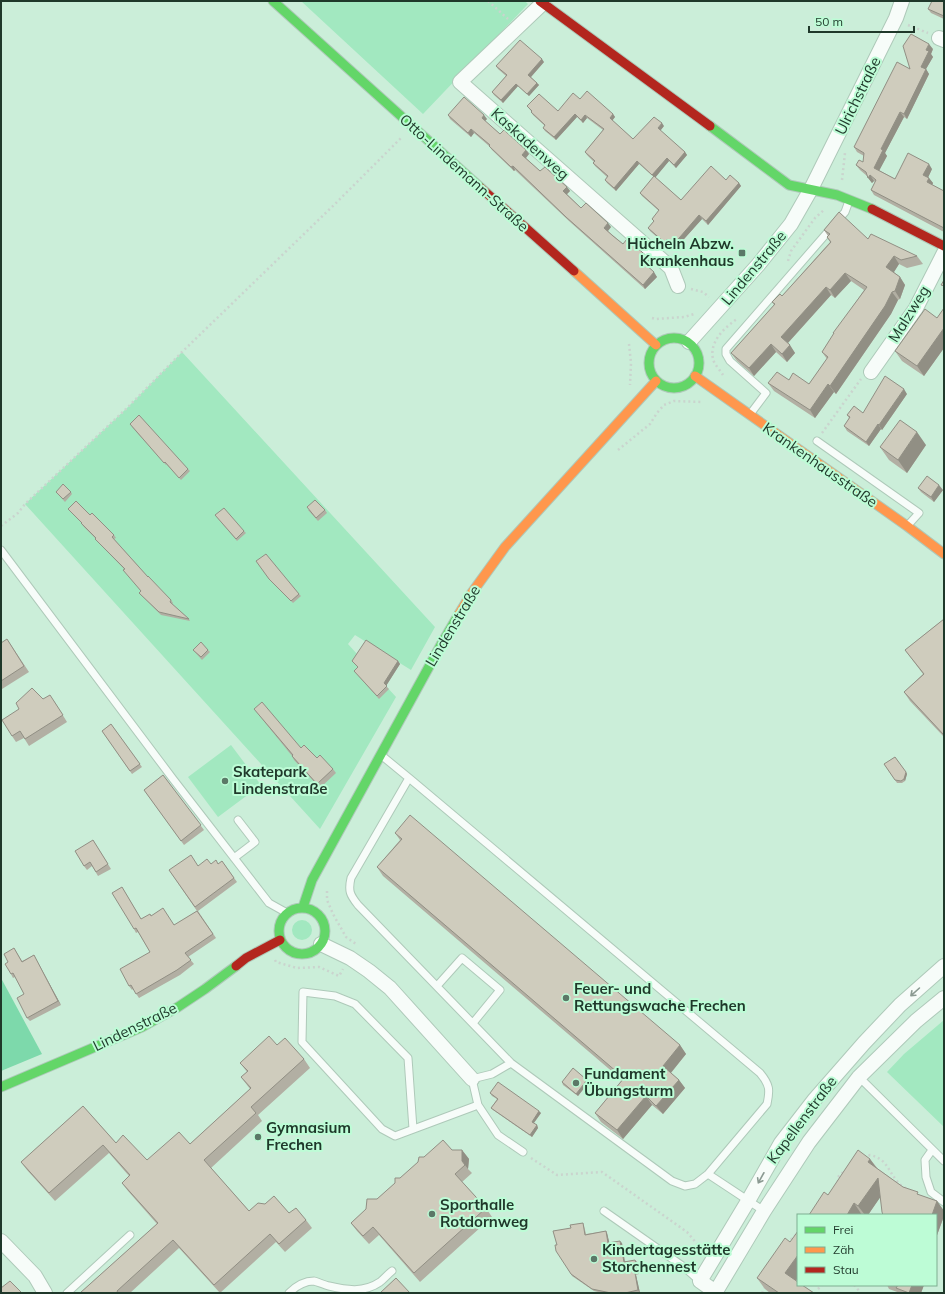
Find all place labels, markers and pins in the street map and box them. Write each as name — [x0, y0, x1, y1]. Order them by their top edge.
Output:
place label: Hücheln Abzw. Krankenhaus — [627, 234, 734, 270]
marker: Hücheln Abzw. Krankenhaus — [737, 248, 747, 258]
place label: Skatepark Lindenstraße — [233, 762, 328, 798]
marker: Skatepark Lindenstraße — [220, 776, 230, 786]
place label: Feuer- und Rettungswache Frechen — [574, 979, 746, 1015]
marker: Feuer- und Rettungswache Frechen — [561, 993, 571, 1003]
place label: Fundament Übungsturm — [584, 1064, 673, 1100]
marker: Fundament Übungsturm — [571, 1078, 581, 1088]
place label: Gymnasium Frechen — [266, 1118, 351, 1154]
marker: Gymnasium Frechen — [253, 1132, 263, 1142]
place label: Sporthalle Rotdornweg — [440, 1195, 528, 1231]
marker: Sporthalle Rotdornweg — [427, 1209, 437, 1219]
place label: Kindertagesstätte Storchennest — [602, 1240, 730, 1276]
marker: Kindertagesstätte Storchennest — [589, 1254, 599, 1264]

